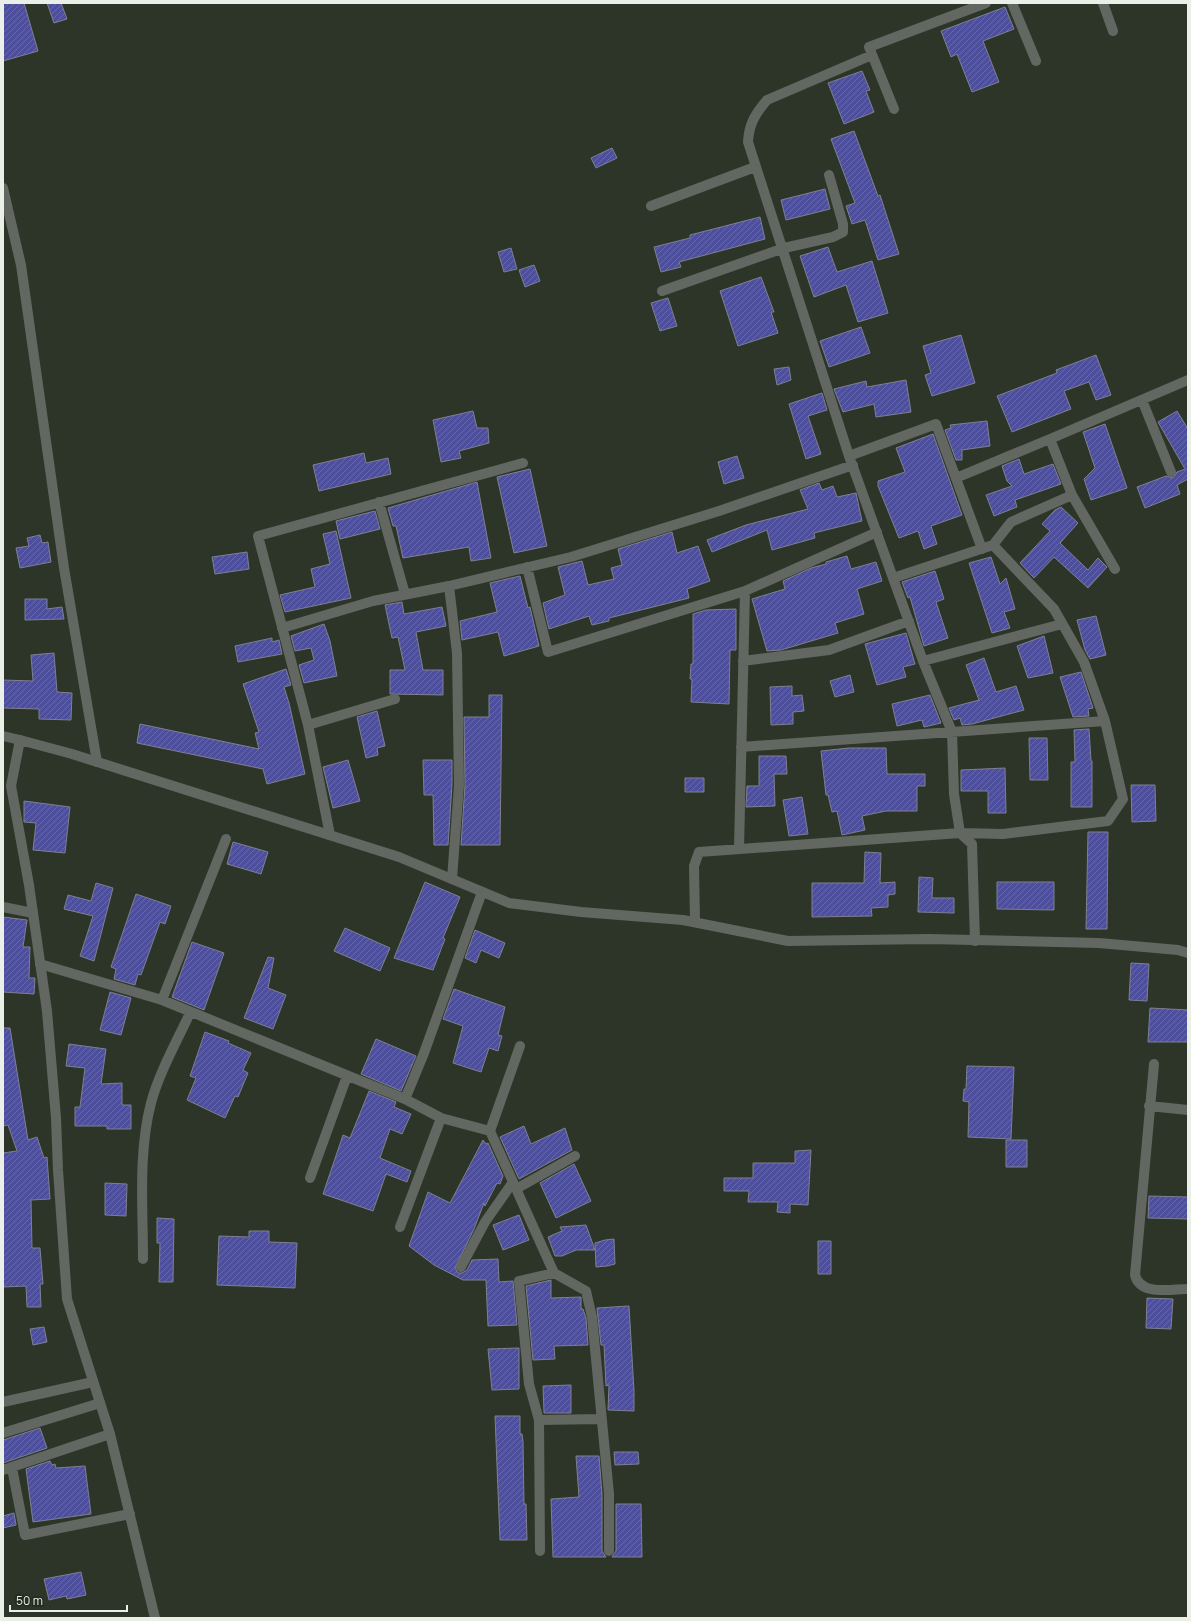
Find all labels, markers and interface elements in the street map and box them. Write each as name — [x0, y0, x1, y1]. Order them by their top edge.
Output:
scale bar — [10, 1587, 127, 1613]
text: 50 m — [16, 1592, 43, 1609]

